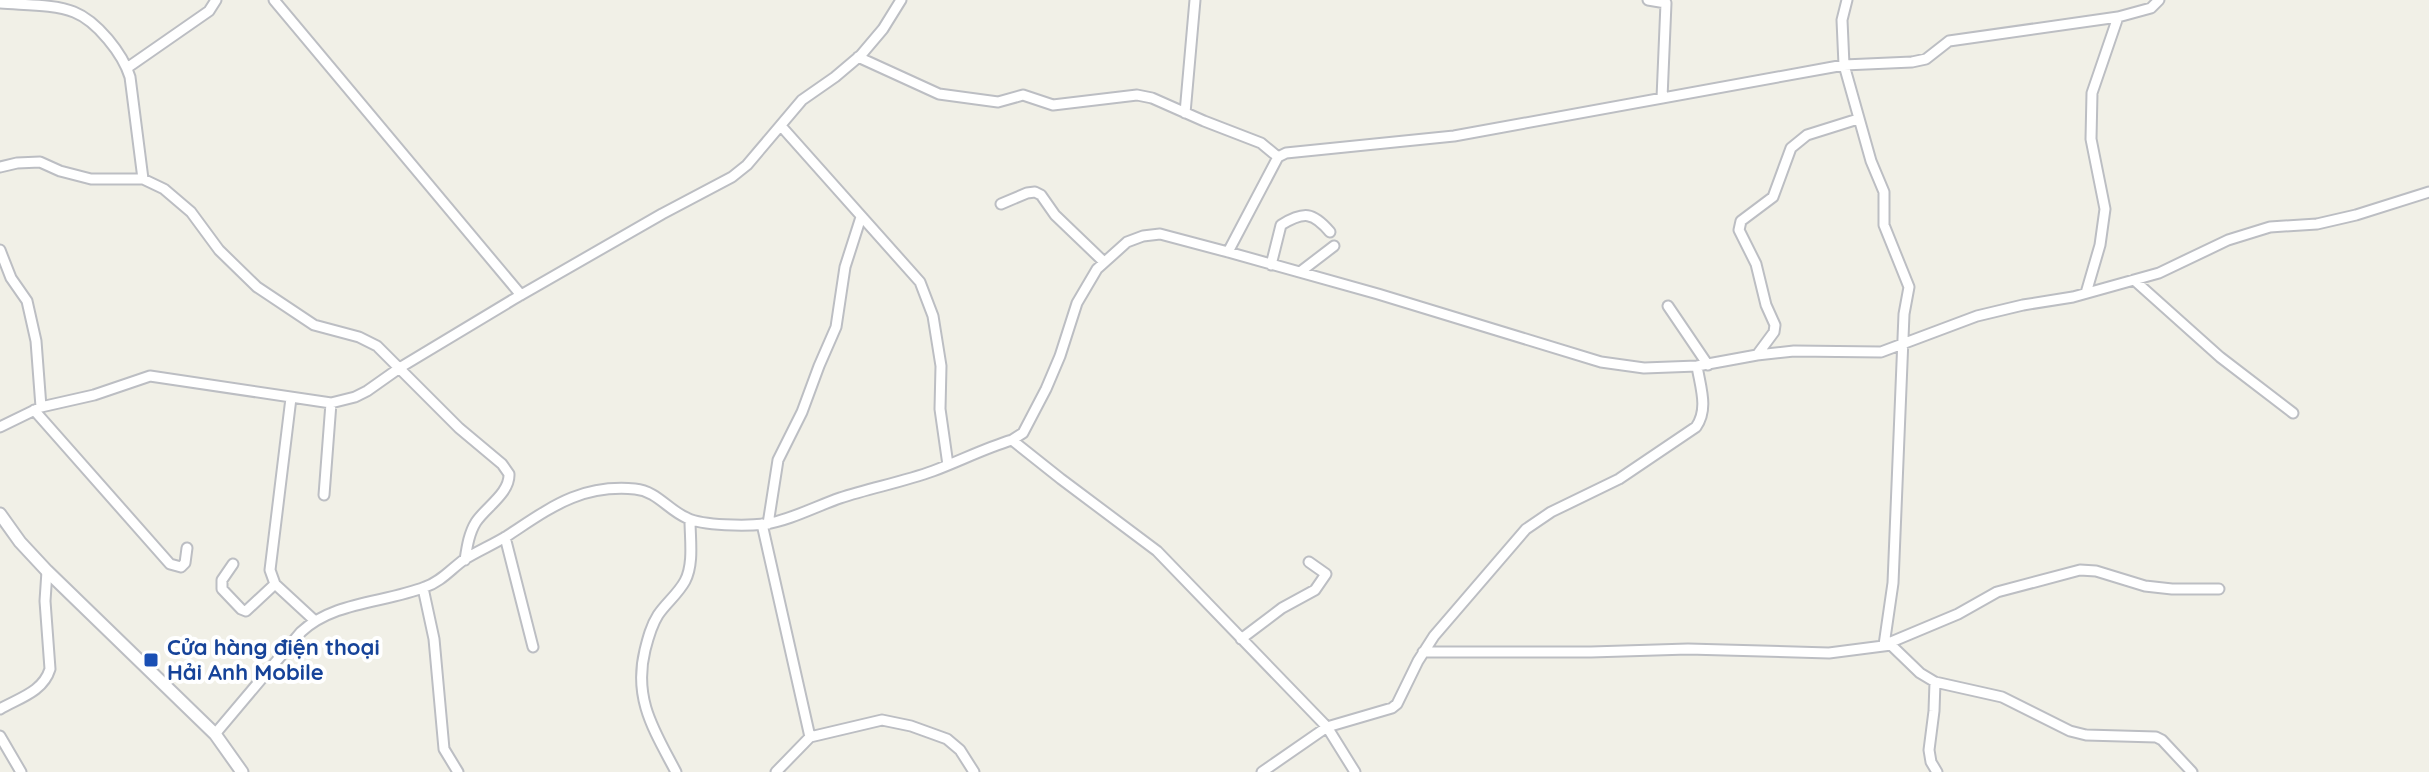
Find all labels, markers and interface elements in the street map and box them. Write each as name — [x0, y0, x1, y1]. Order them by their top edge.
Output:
place label: Cửa hàng điện thoại Hải Anh Mobile — [167, 633, 380, 686]
marker: Cửa hàng điện thoại Hải Anh Mobile — [142, 651, 160, 669]

